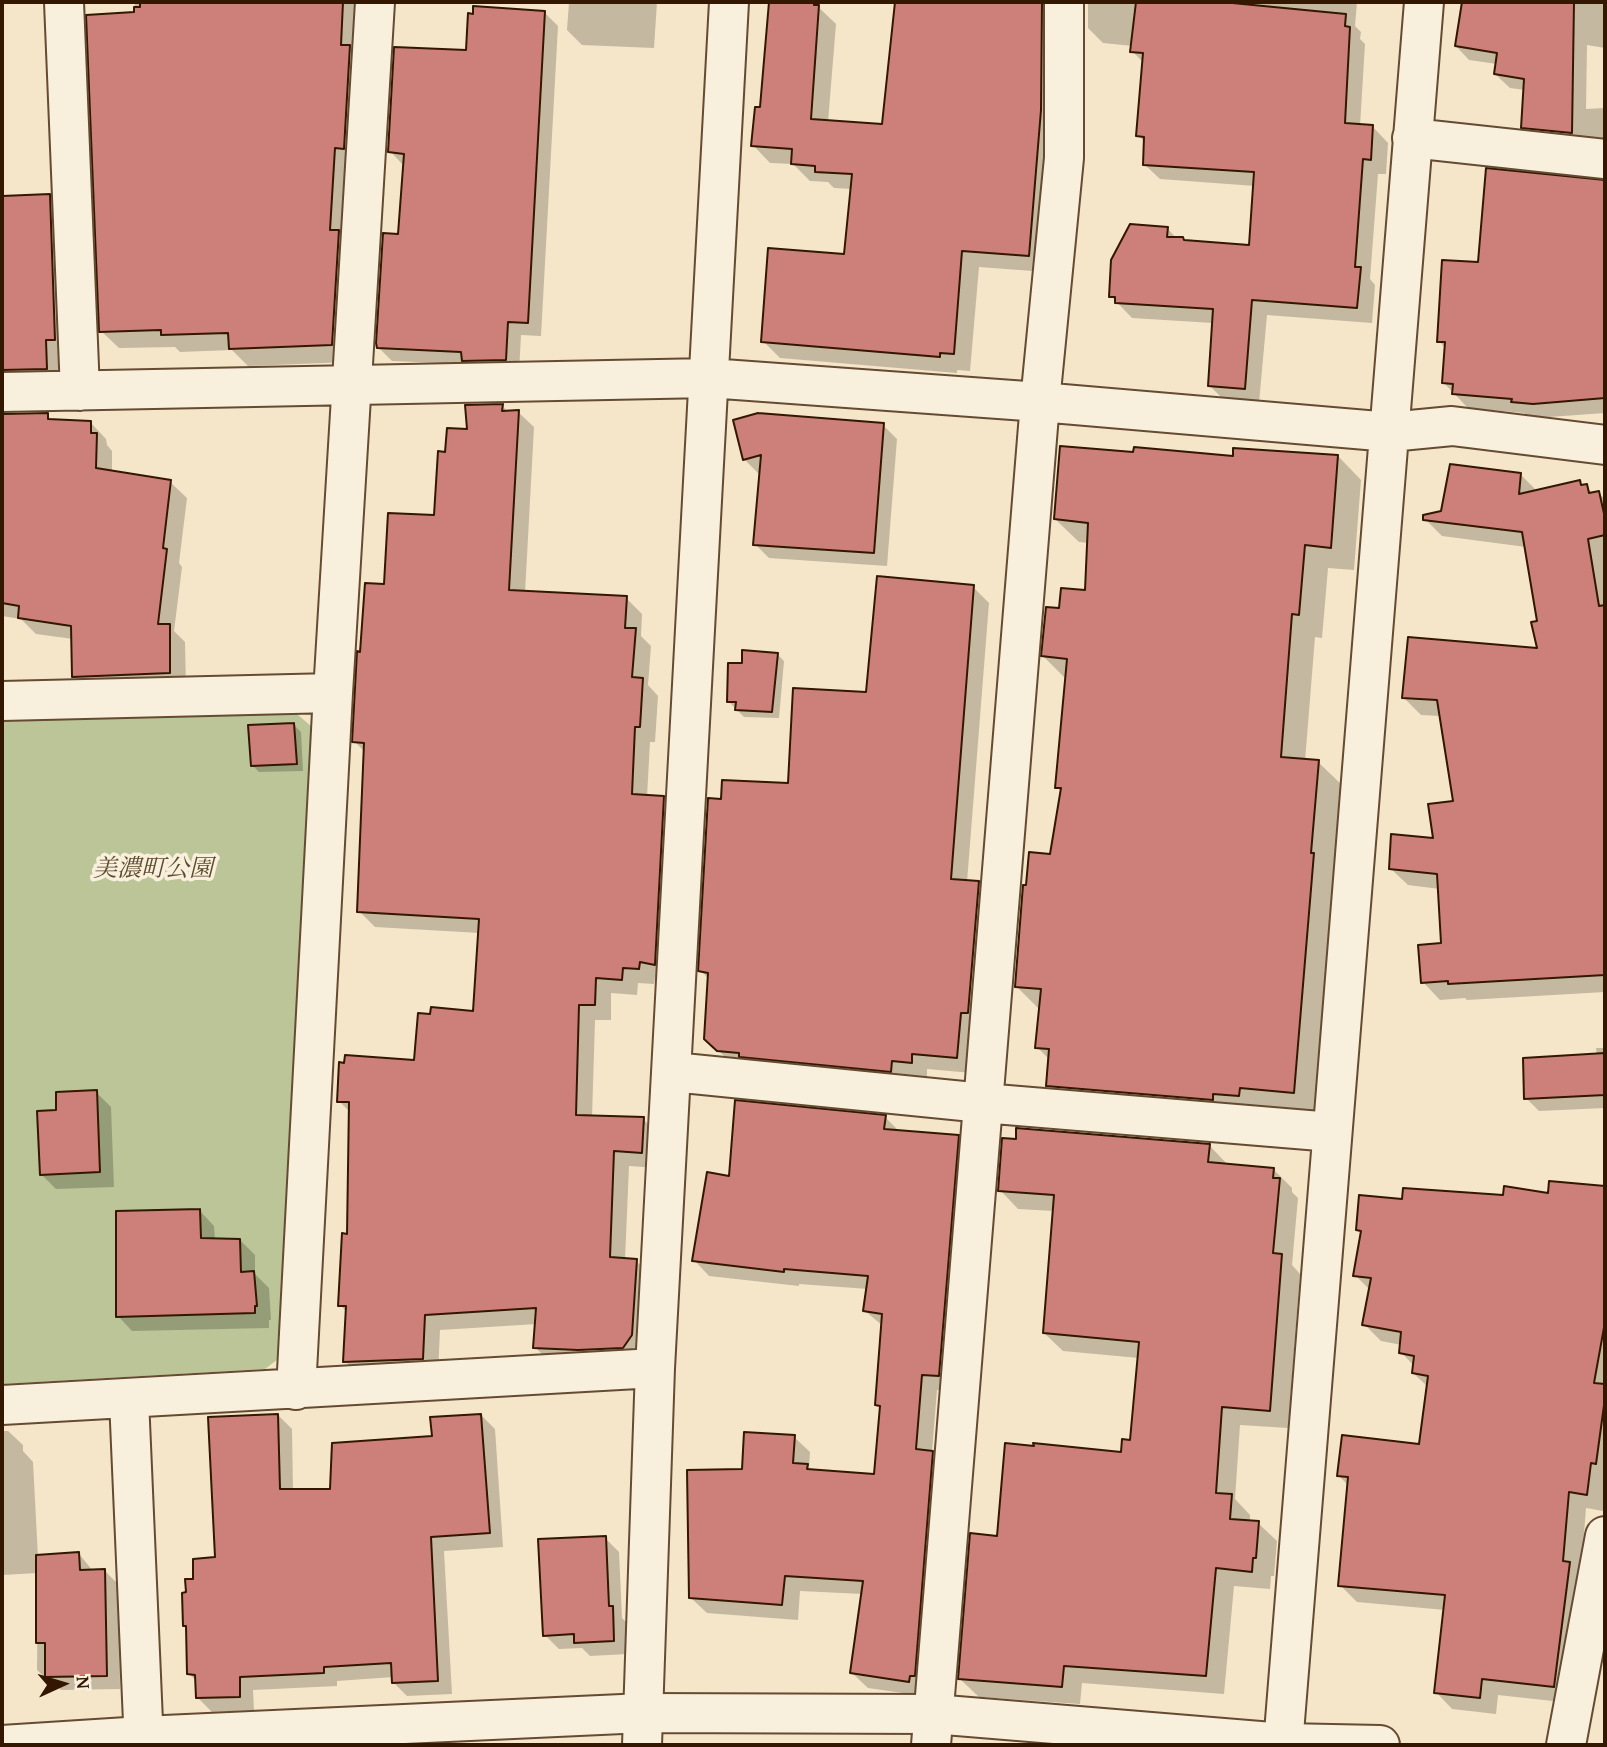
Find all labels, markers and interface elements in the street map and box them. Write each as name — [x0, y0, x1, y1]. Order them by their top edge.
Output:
park label: 美濃町公園 — [93, 856, 213, 884]
north arrow — [28, 1649, 98, 1719]
text: N — [70, 1675, 98, 1690]

